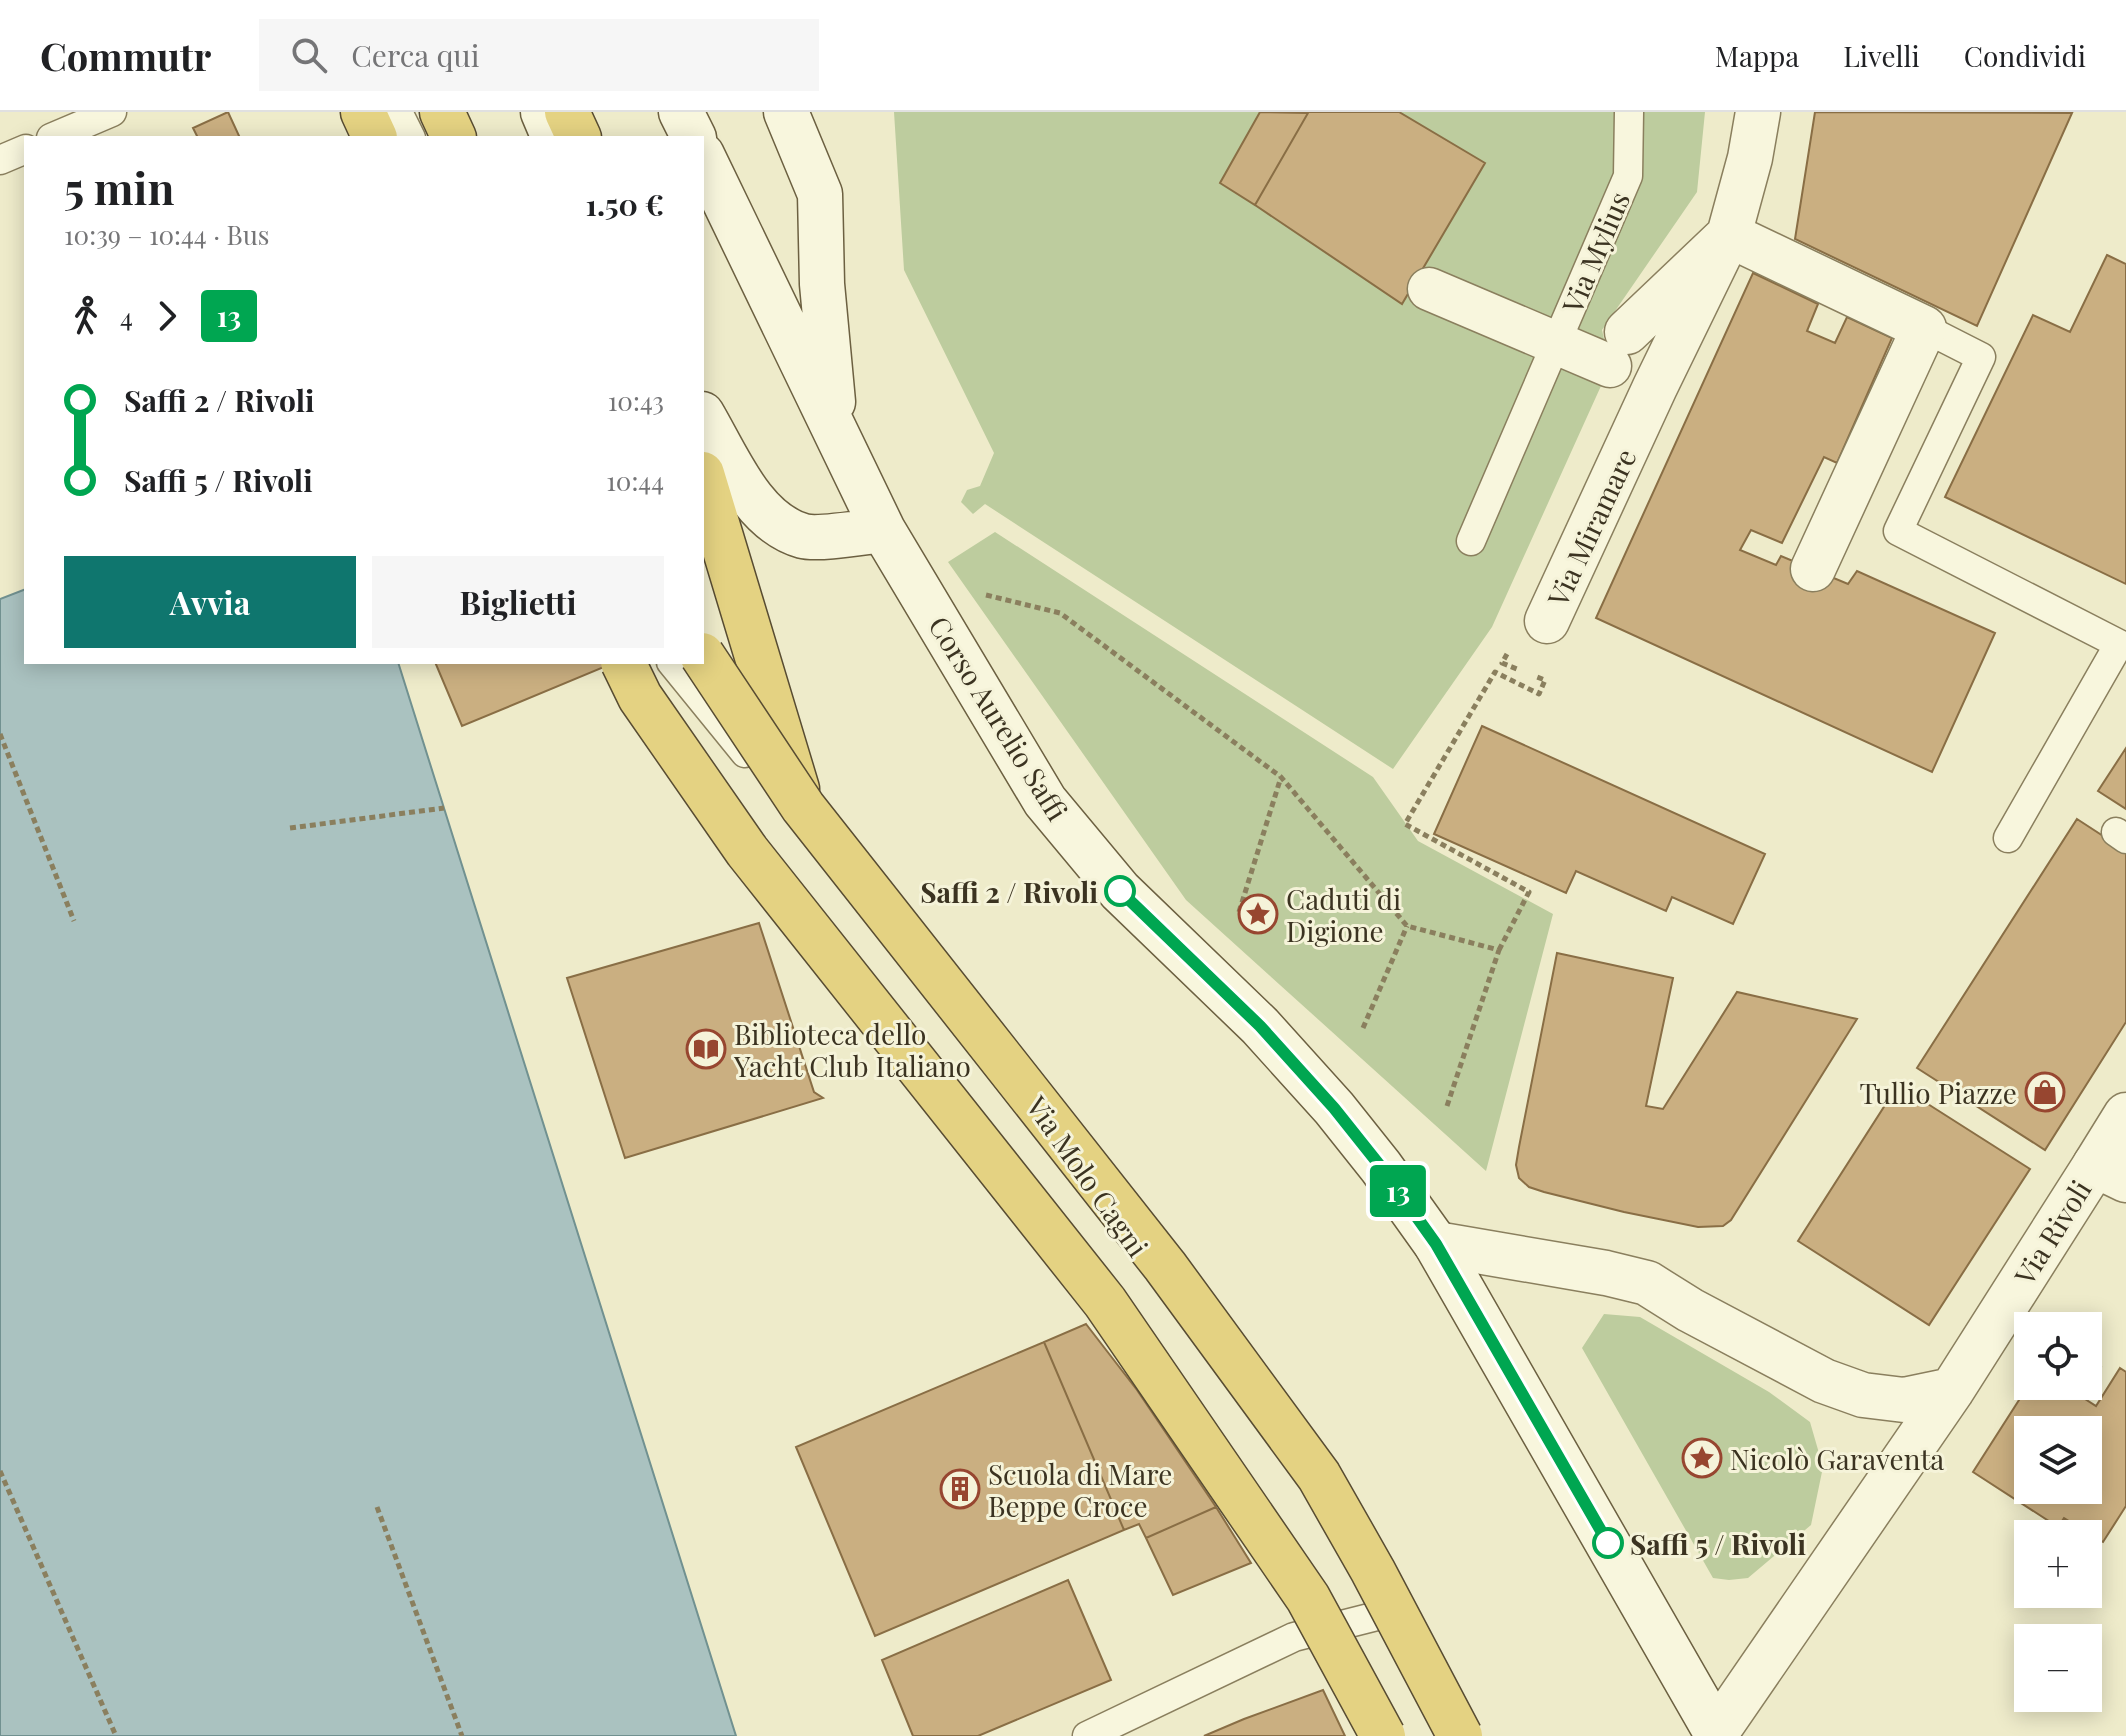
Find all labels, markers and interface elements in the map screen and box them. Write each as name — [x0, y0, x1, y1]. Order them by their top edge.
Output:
search box — [259, 19, 819, 91]
text: Commutr — [40, 30, 211, 81]
icon: search — [287, 33, 331, 77]
text: Cerca qui — [351, 35, 480, 75]
text: Mappa — [1715, 37, 1799, 74]
text: Livelli — [1843, 37, 1920, 74]
text: Condividi — [1964, 37, 2086, 74]
text: 5 min — [64, 157, 174, 216]
text: 1.50 € — [586, 184, 664, 224]
street label: Via Mylius — [1553, 186, 1637, 319]
text: 10:39 – 10:44 · Bus — [64, 217, 269, 252]
icon: walk — [64, 294, 108, 338]
icon: forward — [145, 294, 189, 338]
text: 13 — [217, 297, 241, 334]
text: 4 — [120, 299, 133, 334]
text: Saffi 2 / Rivoli — [124, 380, 314, 420]
text: 10:43 — [608, 383, 664, 418]
street label: Via Miramare — [1538, 442, 1644, 613]
text: Saffi 5 / Rivoli — [124, 460, 313, 500]
text: 10:44 — [606, 463, 664, 498]
button: Avvia — [64, 556, 356, 648]
button: Biglietti — [372, 556, 664, 648]
street label: Corso Aurelio Saffi — [921, 609, 1077, 827]
place label: Saffi 2 / Rivoli — [920, 873, 1098, 910]
marker: Saffi 2 / Rivoli — [1105, 876, 1135, 906]
place label: Caduti di Digione — [1286, 880, 1401, 949]
place icon: Caduti di Digione — [1237, 893, 1279, 935]
place label: Biblioteca dello Yacht Club Italiano — [733, 1015, 971, 1084]
library icon: Biblioteca dello Yacht Club Italiano — [685, 1028, 727, 1070]
shop icon: Tullio Piazze — [2024, 1071, 2066, 1113]
place label: Tullio Piazze — [1859, 1074, 2017, 1111]
street label: Via Molo Cagni — [1018, 1088, 1157, 1263]
line badge: 13 — [1362, 1165, 1434, 1217]
text: 13 — [1386, 1172, 1410, 1209]
street label: Via Rivoli — [2005, 1173, 2099, 1292]
map controls — [2014, 1312, 2102, 1712]
button: locate — [2014, 1312, 2102, 1400]
button: layers — [2014, 1416, 2102, 1504]
place icon: Nicolò Garaventa — [1681, 1437, 1723, 1479]
place label: Nicolò Garaventa — [1730, 1440, 1944, 1477]
place label: Scuola di Mare Beppe Croce — [988, 1455, 1172, 1524]
building icon: Scuola di Mare Beppe Croce — [939, 1468, 981, 1510]
button: + — [2014, 1520, 2102, 1608]
place label: Saffi 5 / Rivoli — [1630, 1525, 1806, 1562]
marker: Saffi 5 / Rivoli — [1593, 1528, 1623, 1558]
button: − — [2014, 1624, 2102, 1712]

